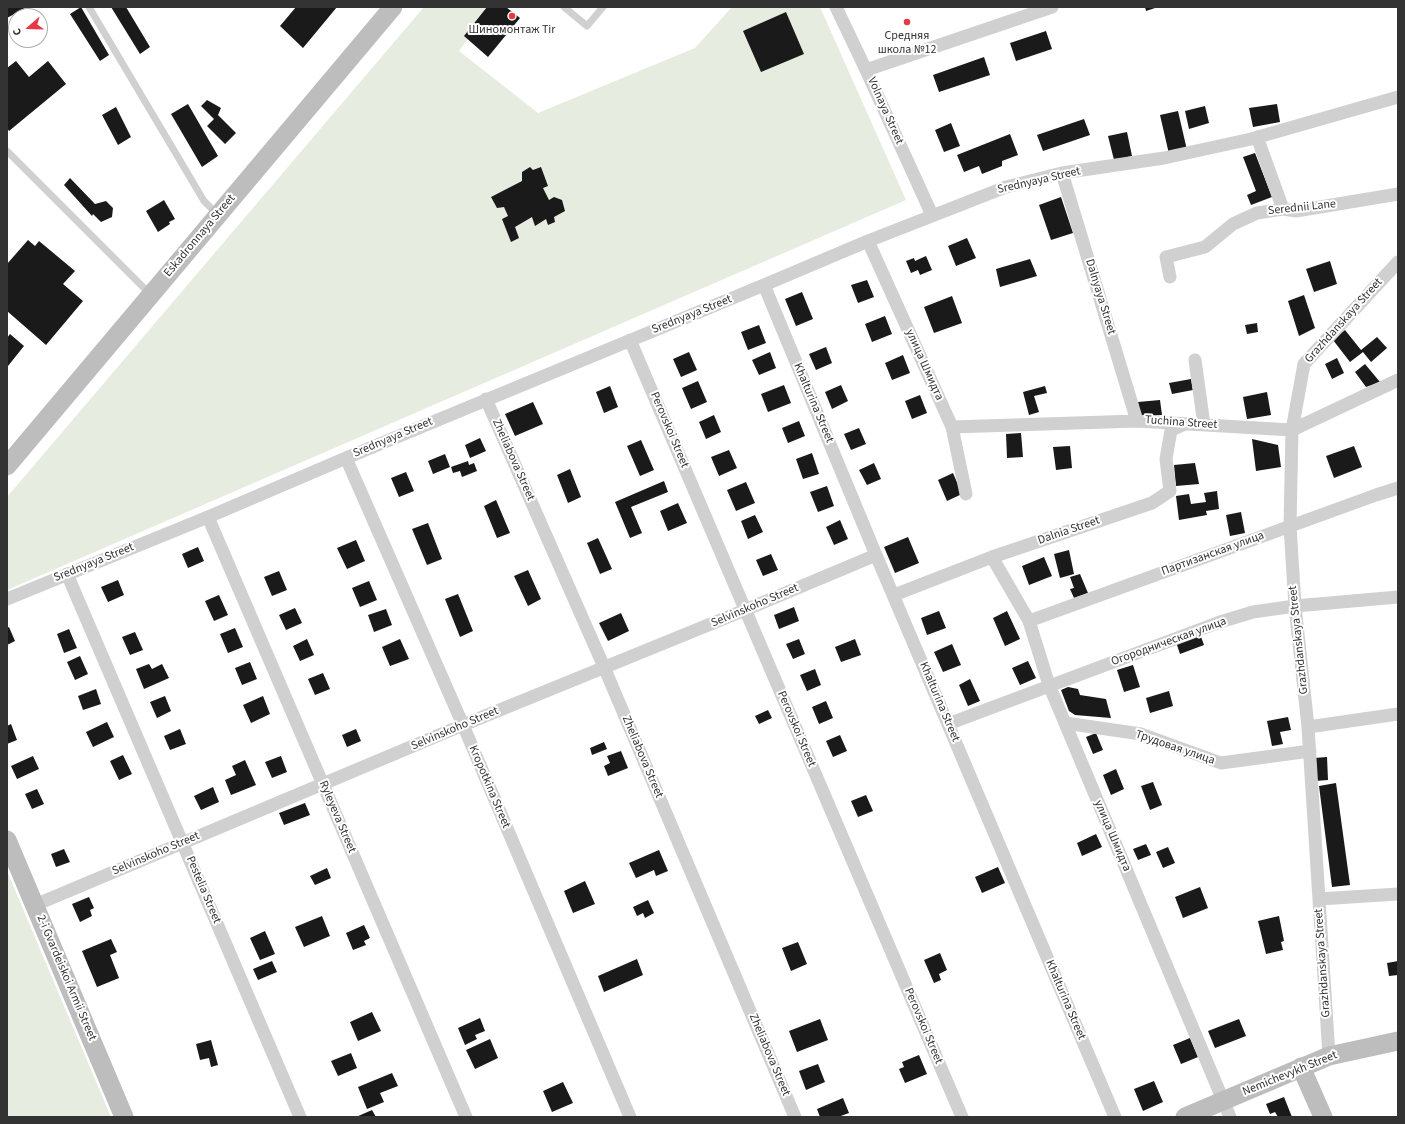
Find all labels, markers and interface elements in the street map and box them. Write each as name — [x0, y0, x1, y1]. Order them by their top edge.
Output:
north arrow — [8, 8, 48, 48]
marker: Шиномонтаж Tir — [507, 11, 517, 21]
marker: Средняя школа №12 — [902, 17, 912, 27]
place label: Шиномонтаж Tir — [469, 23, 555, 37]
text: С — [9, 26, 25, 38]
place label: Средняя школа №12 — [878, 29, 936, 57]
street label: Volnaya Street — [864, 75, 906, 147]
street label: Srednyaya Street — [996, 164, 1082, 198]
street label: Eskadronnaya Street — [161, 192, 239, 280]
street label: Serednii Lane — [1267, 197, 1337, 219]
street label: Dalnyaya Street — [1082, 257, 1118, 337]
street label: Grazhdanskaya Street — [1302, 276, 1386, 366]
street label: Srednyaya Street — [650, 292, 734, 338]
street label: улица Шмидта — [902, 327, 946, 403]
street label: Khalturina Street — [790, 361, 836, 445]
street label: Perovskoi Street — [647, 390, 691, 470]
street label: Tuchina Street — [1144, 413, 1218, 433]
street label: Srednyaya Street — [351, 415, 435, 461]
street label: Zheliabova Street — [489, 417, 537, 503]
street label: Dalnia Street — [1036, 514, 1102, 548]
street label: Партизанская улица — [1160, 529, 1266, 579]
street label: Srednyaya Street — [52, 540, 136, 586]
street label: Selvinskoho Street — [709, 581, 801, 631]
street label: Grazhdanskaya Street — [1286, 585, 1312, 695]
street label: Огородническая улица — [1109, 614, 1229, 670]
street label: Khalturina Street — [916, 660, 962, 744]
street label: Perovskoi Street — [774, 689, 818, 769]
street label: Selvinskoho Street — [409, 704, 501, 754]
street label: Zheliabova Street — [618, 714, 666, 800]
street label: Трудовая улица — [1133, 728, 1217, 768]
street label: Kropotkina Street — [465, 743, 513, 831]
street label: Ryleyeva Street — [315, 779, 359, 855]
street label: улица Шмидта — [1090, 798, 1134, 874]
street label: Selvinskoho Street — [110, 829, 202, 879]
street label: Pestelia Street — [182, 854, 224, 926]
street label: Grazhdanskaya Street — [1312, 908, 1334, 1018]
street label: 2-i Gvardeiskoi Armii Street — [33, 913, 99, 1043]
street label: Khalturina Street — [1042, 958, 1088, 1042]
street label: Perovskoi Street — [901, 986, 945, 1066]
street label: Zheliabova Street — [745, 1012, 793, 1098]
street label: Nemichevykh Street — [1241, 1048, 1339, 1100]

